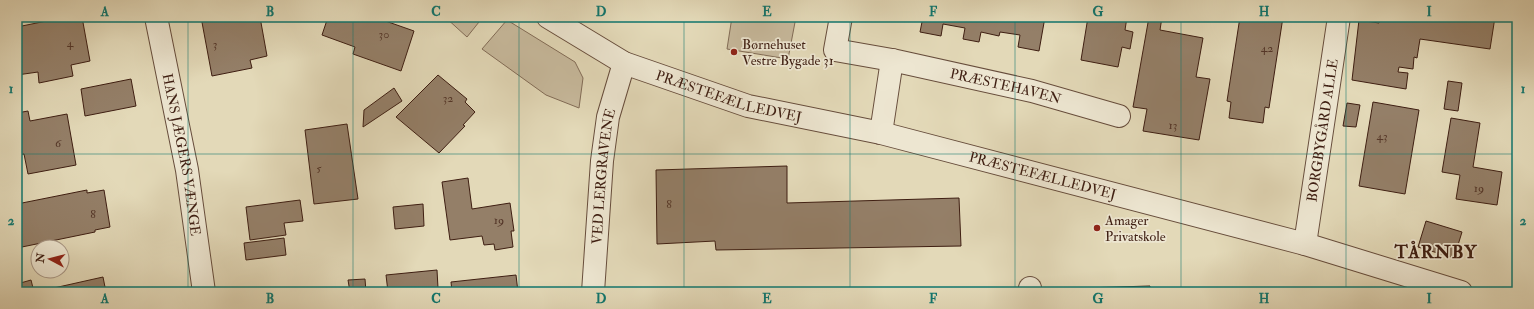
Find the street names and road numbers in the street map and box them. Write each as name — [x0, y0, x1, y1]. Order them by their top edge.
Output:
street label: BORGBYGÅRD ALLE — [1303, 58, 1341, 203]
street label: PRÆSTEHAVEN — [949, 65, 1064, 108]
street label: PRÆSTEFÆLLEDVEJ — [654, 66, 804, 125]
street label: HANS JÆGERS VÆNGE — [159, 72, 205, 237]
street label: VED LERGRAVENE — [588, 106, 619, 245]
street label: PRÆSTEFÆLLEDVEJ — [967, 148, 1118, 203]

